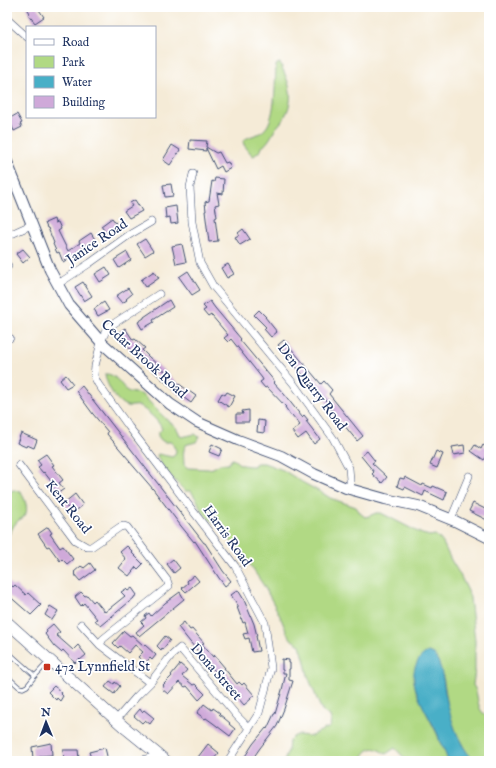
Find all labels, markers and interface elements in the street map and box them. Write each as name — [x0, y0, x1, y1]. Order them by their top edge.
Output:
legend — [26, 26, 156, 118]
text: Road — [62, 35, 90, 50]
text: Park — [62, 55, 85, 70]
text: Water — [62, 75, 93, 90]
text: Building — [62, 95, 106, 110]
street label: Janice Road — [61, 215, 131, 270]
street label: Cedar Brook Road — [97, 316, 191, 403]
street label: Den Quarry Road — [273, 340, 351, 435]
street label: Kent Road — [41, 477, 95, 538]
street label: Harris Road — [199, 502, 256, 571]
street label: Dona Street — [186, 640, 246, 704]
place label: 472 Lynnfield St — [55, 658, 150, 676]
marker: 472 Lynnfield St — [42, 662, 52, 672]
north arrow — [26, 702, 66, 742]
text: N — [40, 706, 51, 720]

